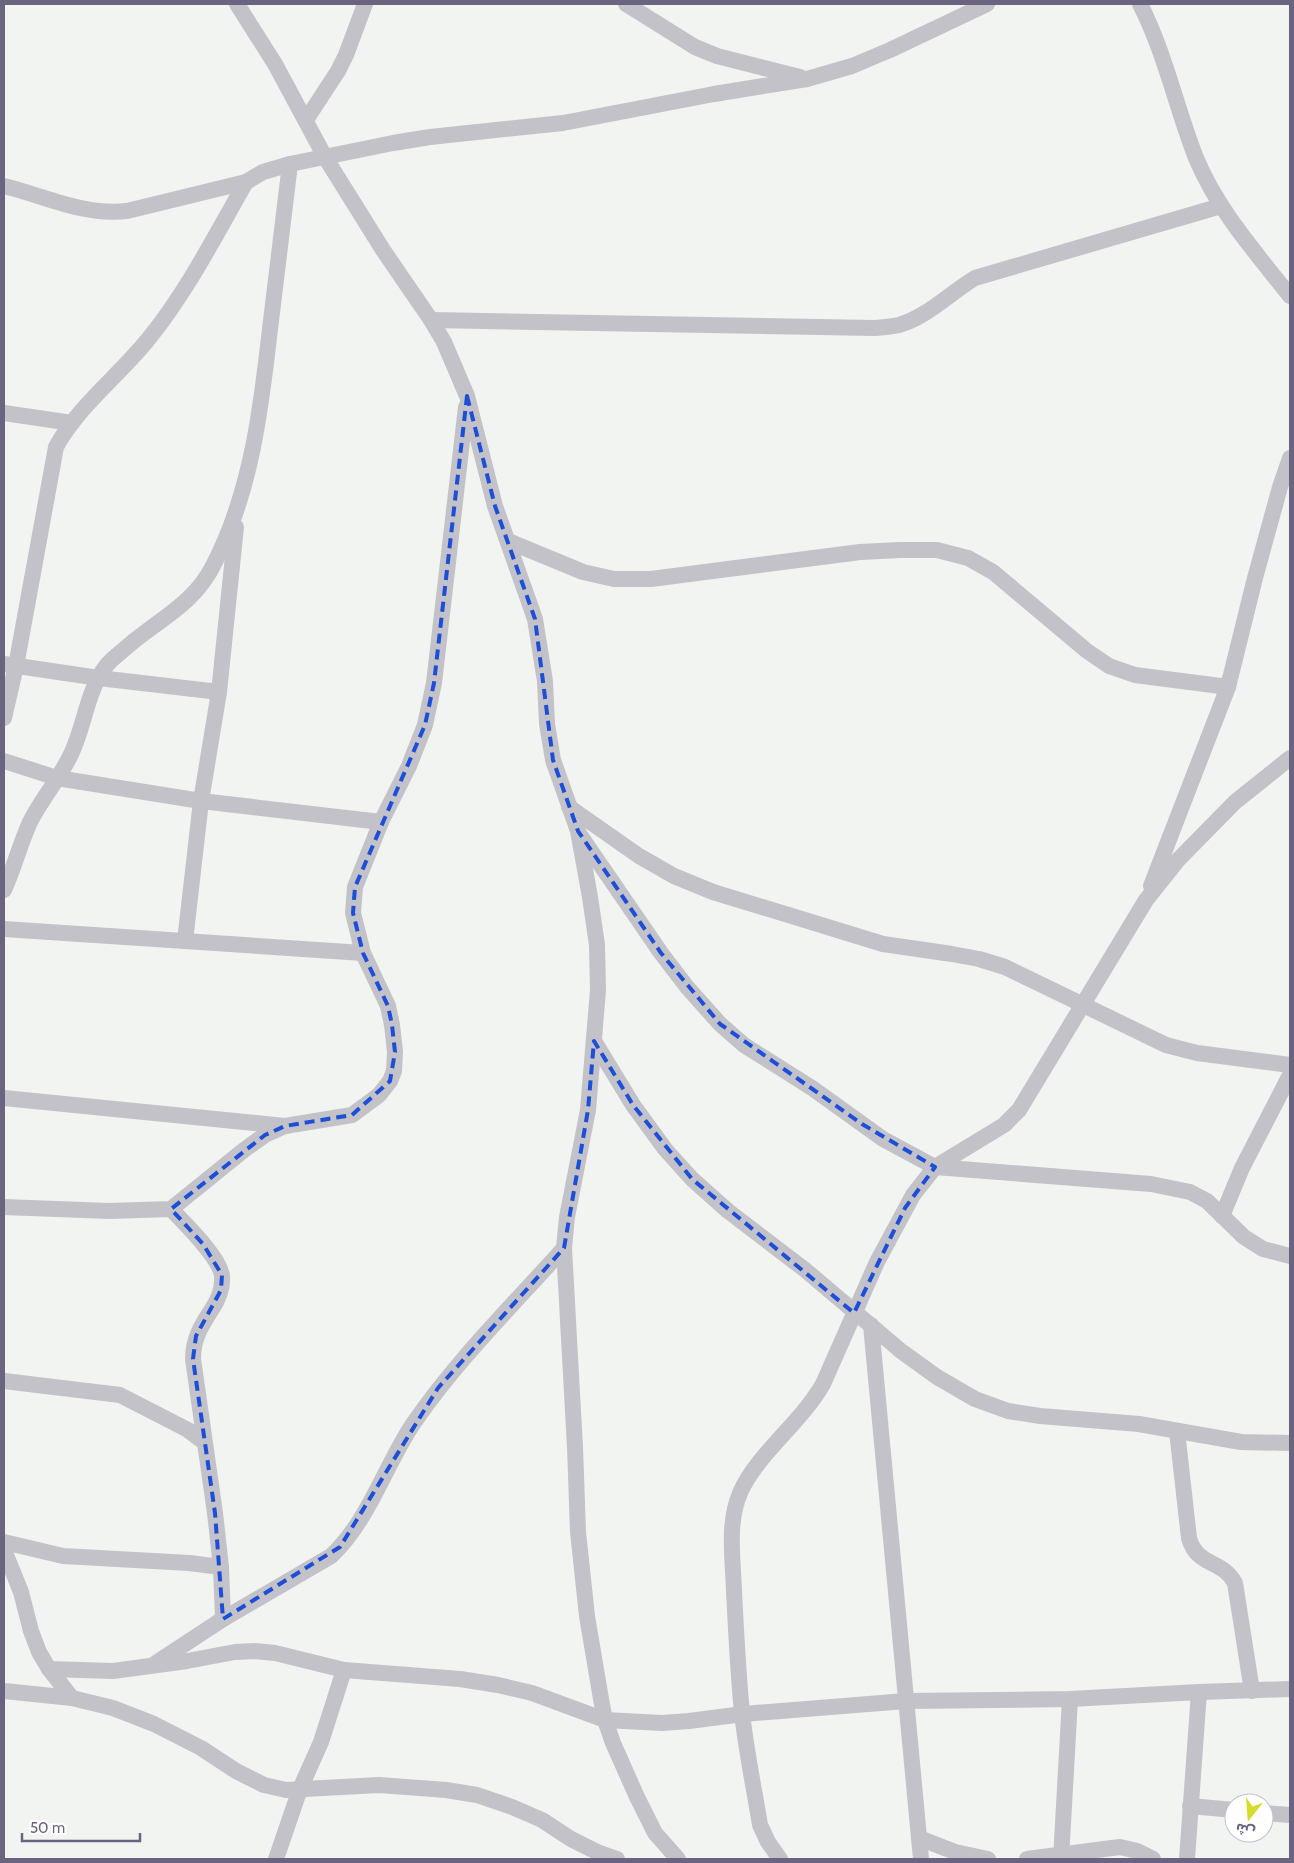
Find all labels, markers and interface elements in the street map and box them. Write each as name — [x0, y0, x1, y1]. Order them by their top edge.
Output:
north arrow — [1224, 1793, 1274, 1843]
scale bar — [22, 1810, 140, 1842]
text: 50 m — [30, 1819, 65, 1837]
text: ش — [1233, 1819, 1257, 1842]

